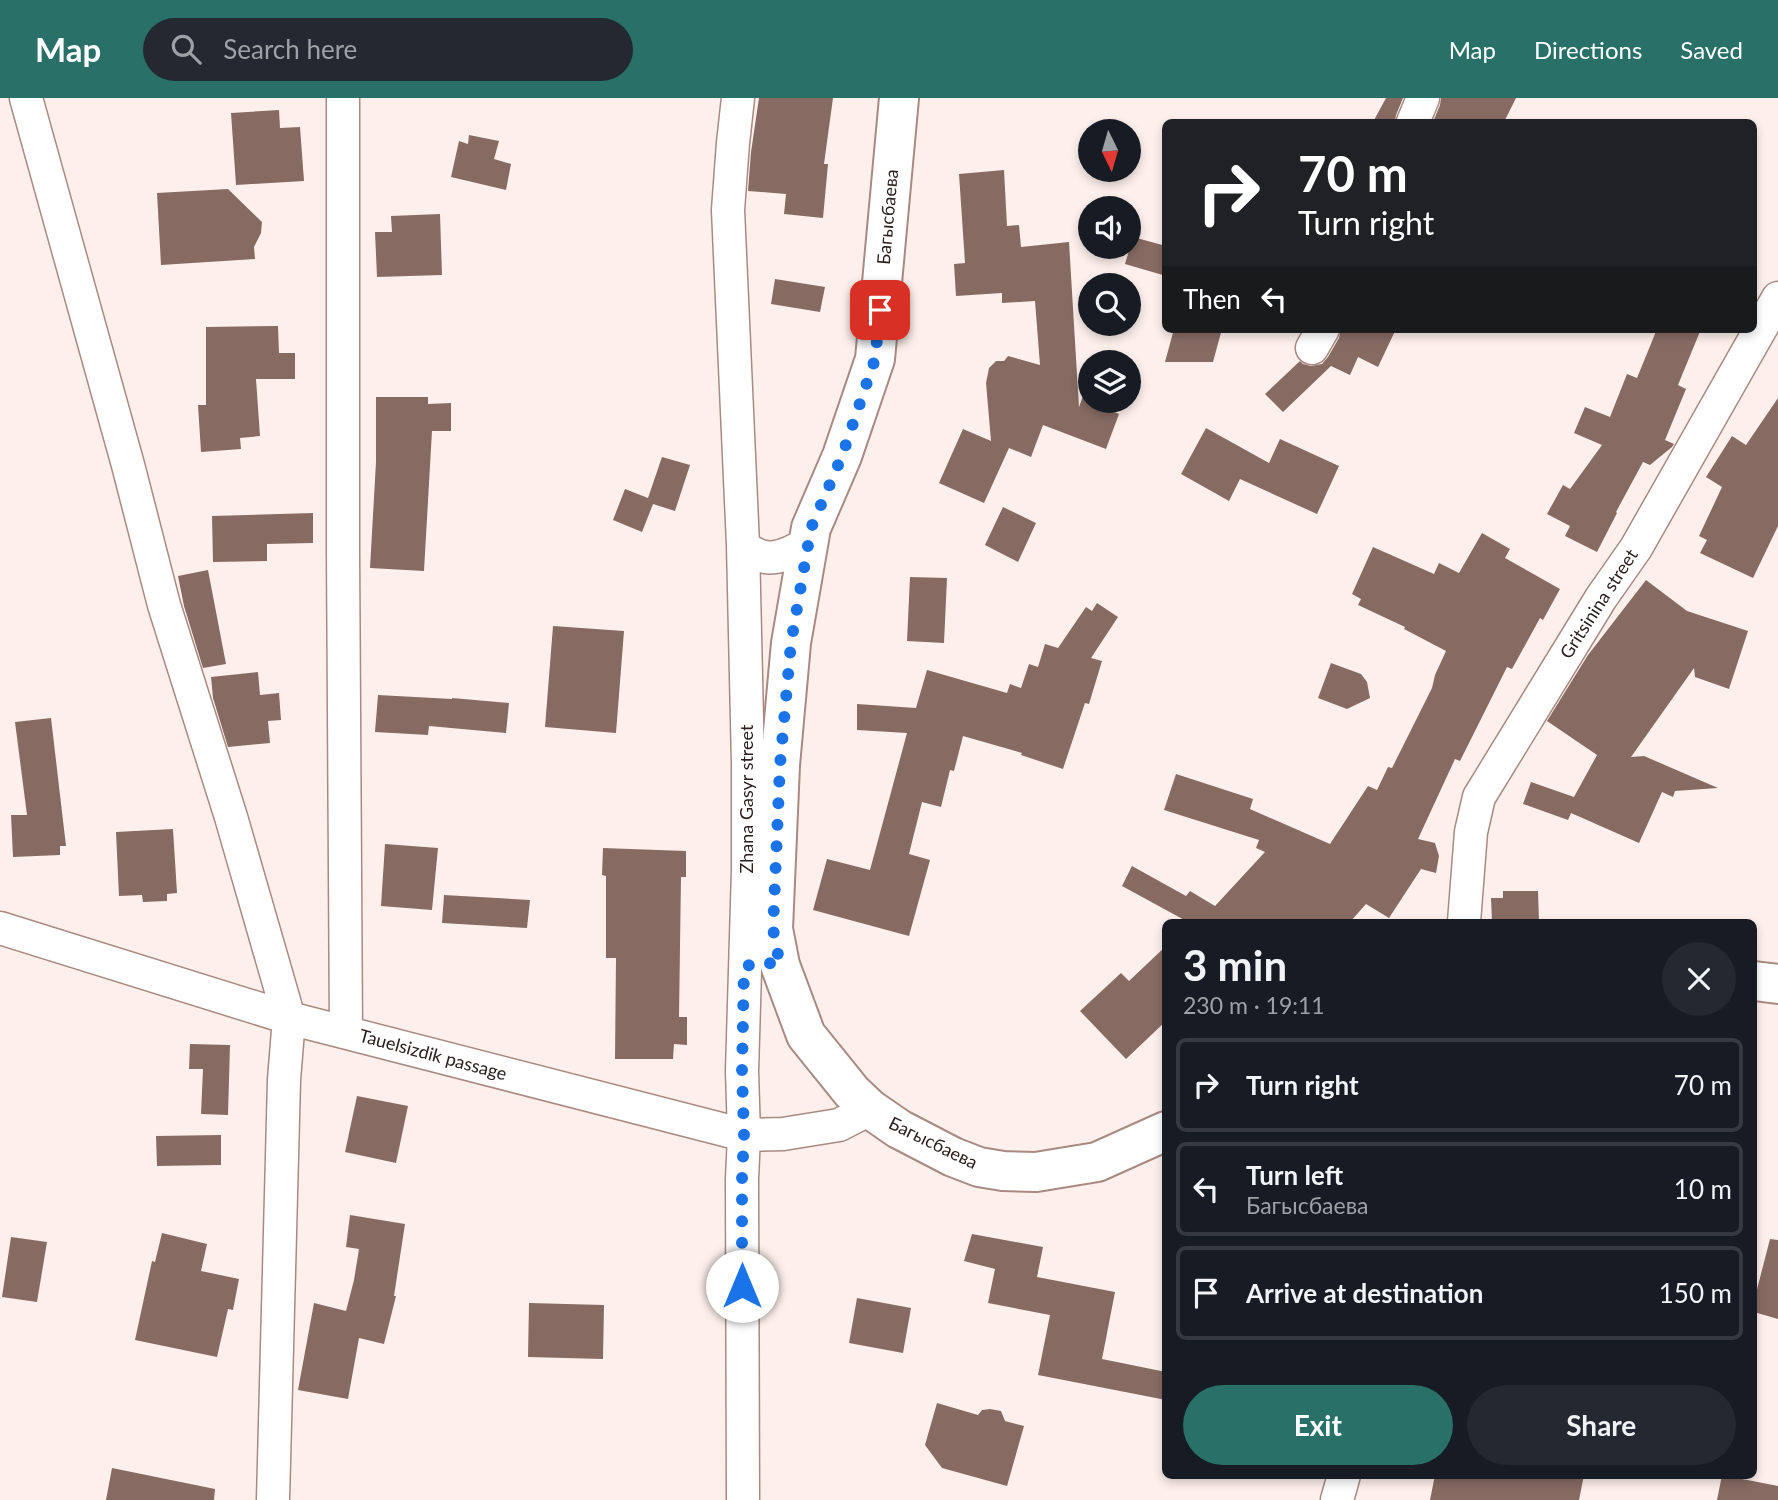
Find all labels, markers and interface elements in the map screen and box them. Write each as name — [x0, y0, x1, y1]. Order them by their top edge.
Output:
search box — [143, 18, 633, 81]
text: Map — [35, 29, 101, 69]
icon: search — [167, 30, 205, 68]
text: Search here — [223, 33, 357, 65]
text: Map — [1449, 35, 1496, 64]
text: Directions — [1534, 35, 1642, 64]
text: Saved — [1680, 35, 1743, 64]
north arrow — [1078, 119, 1141, 182]
map controls — [1078, 119, 1141, 413]
text: 70 m — [1298, 144, 1408, 202]
icon: right — [1183, 147, 1274, 238]
street label: Багысбаева — [872, 168, 902, 266]
button: sound — [1078, 196, 1141, 259]
text: Turn right — [1298, 203, 1434, 242]
button: search — [1078, 273, 1141, 336]
pin — [850, 280, 910, 340]
icon: left — [1255, 280, 1293, 318]
text: Then — [1183, 283, 1241, 315]
icon: arrive — [861, 291, 899, 329]
button: layers — [1078, 350, 1141, 413]
street label: Gritsinina street — [1555, 544, 1642, 662]
street label: Zhana Gasyr street — [735, 724, 757, 873]
text: 3 min — [1183, 940, 1287, 990]
button: close — [1662, 942, 1736, 1016]
text: 230 m · 19:11 — [1183, 991, 1325, 1019]
street label: Tauelsizdik passage — [357, 1024, 509, 1084]
icon: right — [1187, 1066, 1225, 1104]
text: Turn right — [1246, 1069, 1359, 1101]
text: 70 m — [1674, 1069, 1732, 1101]
street label: Багысбаева — [886, 1111, 981, 1173]
text: Turn left — [1246, 1159, 1343, 1191]
icon: left — [1187, 1170, 1225, 1208]
text: 10 m — [1674, 1173, 1732, 1205]
text: Багысбаева — [1246, 1191, 1369, 1219]
position arrow — [705, 1249, 779, 1323]
icon: arrive — [1187, 1274, 1225, 1312]
text: Arrive at destination — [1246, 1277, 1483, 1309]
text: 150 m — [1659, 1277, 1732, 1309]
button: Exit — [1183, 1385, 1453, 1465]
button: Share — [1467, 1385, 1736, 1465]

